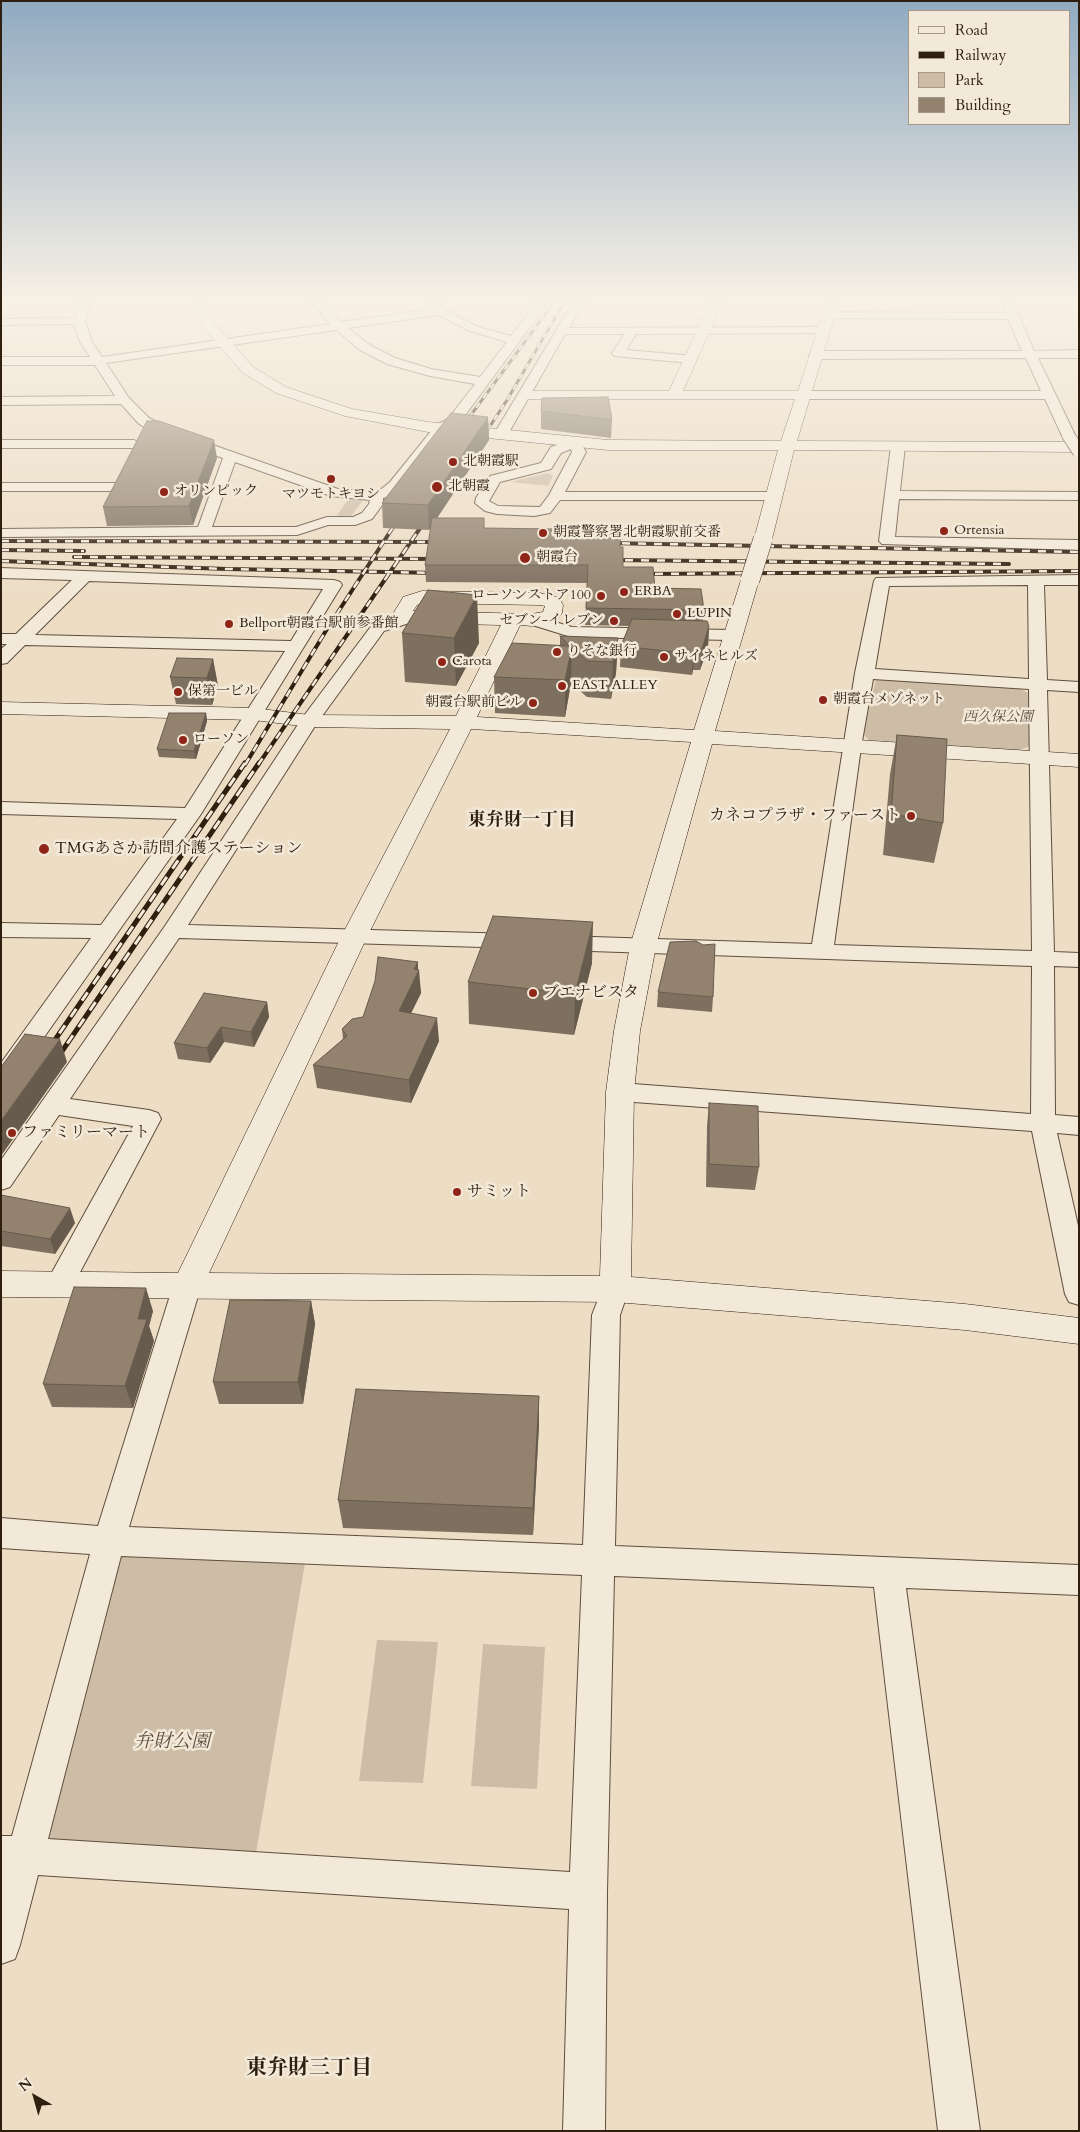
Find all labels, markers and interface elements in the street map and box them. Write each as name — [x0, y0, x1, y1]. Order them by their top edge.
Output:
legend — [908, 10, 1070, 125]
text: Road — [955, 20, 988, 40]
text: Railway — [955, 45, 1006, 65]
text: Park — [955, 70, 984, 90]
text: Building — [955, 95, 1011, 115]
place label: 北朝霞駅 — [463, 454, 519, 470]
marker: 北朝霞駅 — [447, 456, 459, 468]
marker: マツモトキヨシ — [325, 473, 337, 485]
place label: 北朝霞 — [448, 479, 490, 495]
marker: 北朝霞 — [430, 480, 444, 494]
place label: オリンピック — [174, 484, 258, 500]
marker: オリンピック — [158, 486, 170, 498]
place label: マツモトキヨシ — [282, 487, 380, 503]
place label: Ortensia — [954, 523, 1005, 539]
place label: 朝霞警察署北朝霞駅前交番 — [553, 525, 721, 541]
marker: Ortensia — [938, 525, 950, 537]
marker: 朝霞警察署北朝霞駅前交番 — [537, 527, 549, 539]
place label: 朝霞台 — [536, 550, 578, 566]
marker: 朝霞台 — [518, 551, 532, 565]
place label: ERBA — [634, 584, 672, 600]
marker: ERBA — [618, 586, 630, 598]
place label: ローソンストア100 — [471, 588, 591, 604]
marker: ローソンストア100 — [595, 590, 607, 602]
place label: LUPIN — [687, 606, 732, 622]
marker: LUPIN — [671, 608, 683, 620]
place label: セブン-イレブン — [500, 613, 604, 629]
marker: セブン-イレブン — [608, 615, 620, 627]
place label: Bellport朝霞台駅前参番館 — [239, 616, 399, 632]
marker: Bellport朝霞台駅前参番館 — [223, 618, 235, 630]
place label: りそな銀行 — [567, 644, 637, 660]
marker: りそな銀行 — [551, 646, 563, 658]
place label: サイネヒルズ — [674, 649, 758, 665]
marker: サイネヒルズ — [658, 651, 670, 663]
place label: Carota — [452, 654, 492, 670]
marker: Carota — [436, 656, 448, 668]
place label: EAST ALLEY — [572, 678, 658, 694]
marker: EAST ALLEY — [556, 680, 568, 692]
place label: 保第一ビル — [188, 684, 258, 700]
marker: 保第一ビル — [172, 686, 184, 698]
place label: 朝霞台メゾネット — [833, 692, 945, 708]
marker: 朝霞台メゾネット — [817, 694, 829, 706]
place label: 朝霞台駅前ビル — [425, 695, 523, 711]
marker: 朝霞台駅前ビル — [527, 697, 539, 709]
park label: 西久保公園 — [963, 710, 1033, 726]
place label: ローソン — [193, 732, 249, 748]
marker: ローソン — [177, 734, 189, 746]
place label: カネコプラザ・ファースト — [709, 806, 901, 826]
district label: 東弁財一丁目 — [468, 810, 576, 832]
marker: カネコプラザ・ファースト — [905, 810, 917, 822]
place label: TMGあさか訪問介護ステーション — [55, 839, 302, 859]
marker: TMGあさか訪問介護ステーション — [37, 842, 51, 856]
place label: ブエナビスタ — [543, 983, 639, 1003]
marker: ブエナビスタ — [527, 987, 539, 999]
place label: ファミリーマート — [22, 1123, 150, 1143]
marker: ファミリーマート — [6, 1127, 18, 1139]
place label: サミット — [467, 1182, 531, 1202]
marker: サミット — [451, 1186, 463, 1198]
park label: 弁財公園 — [134, 1732, 210, 1754]
district label: 東弁財三丁目 — [246, 2056, 372, 2082]
north arrow — [10, 2072, 60, 2122]
text: N — [15, 2074, 36, 2096]

